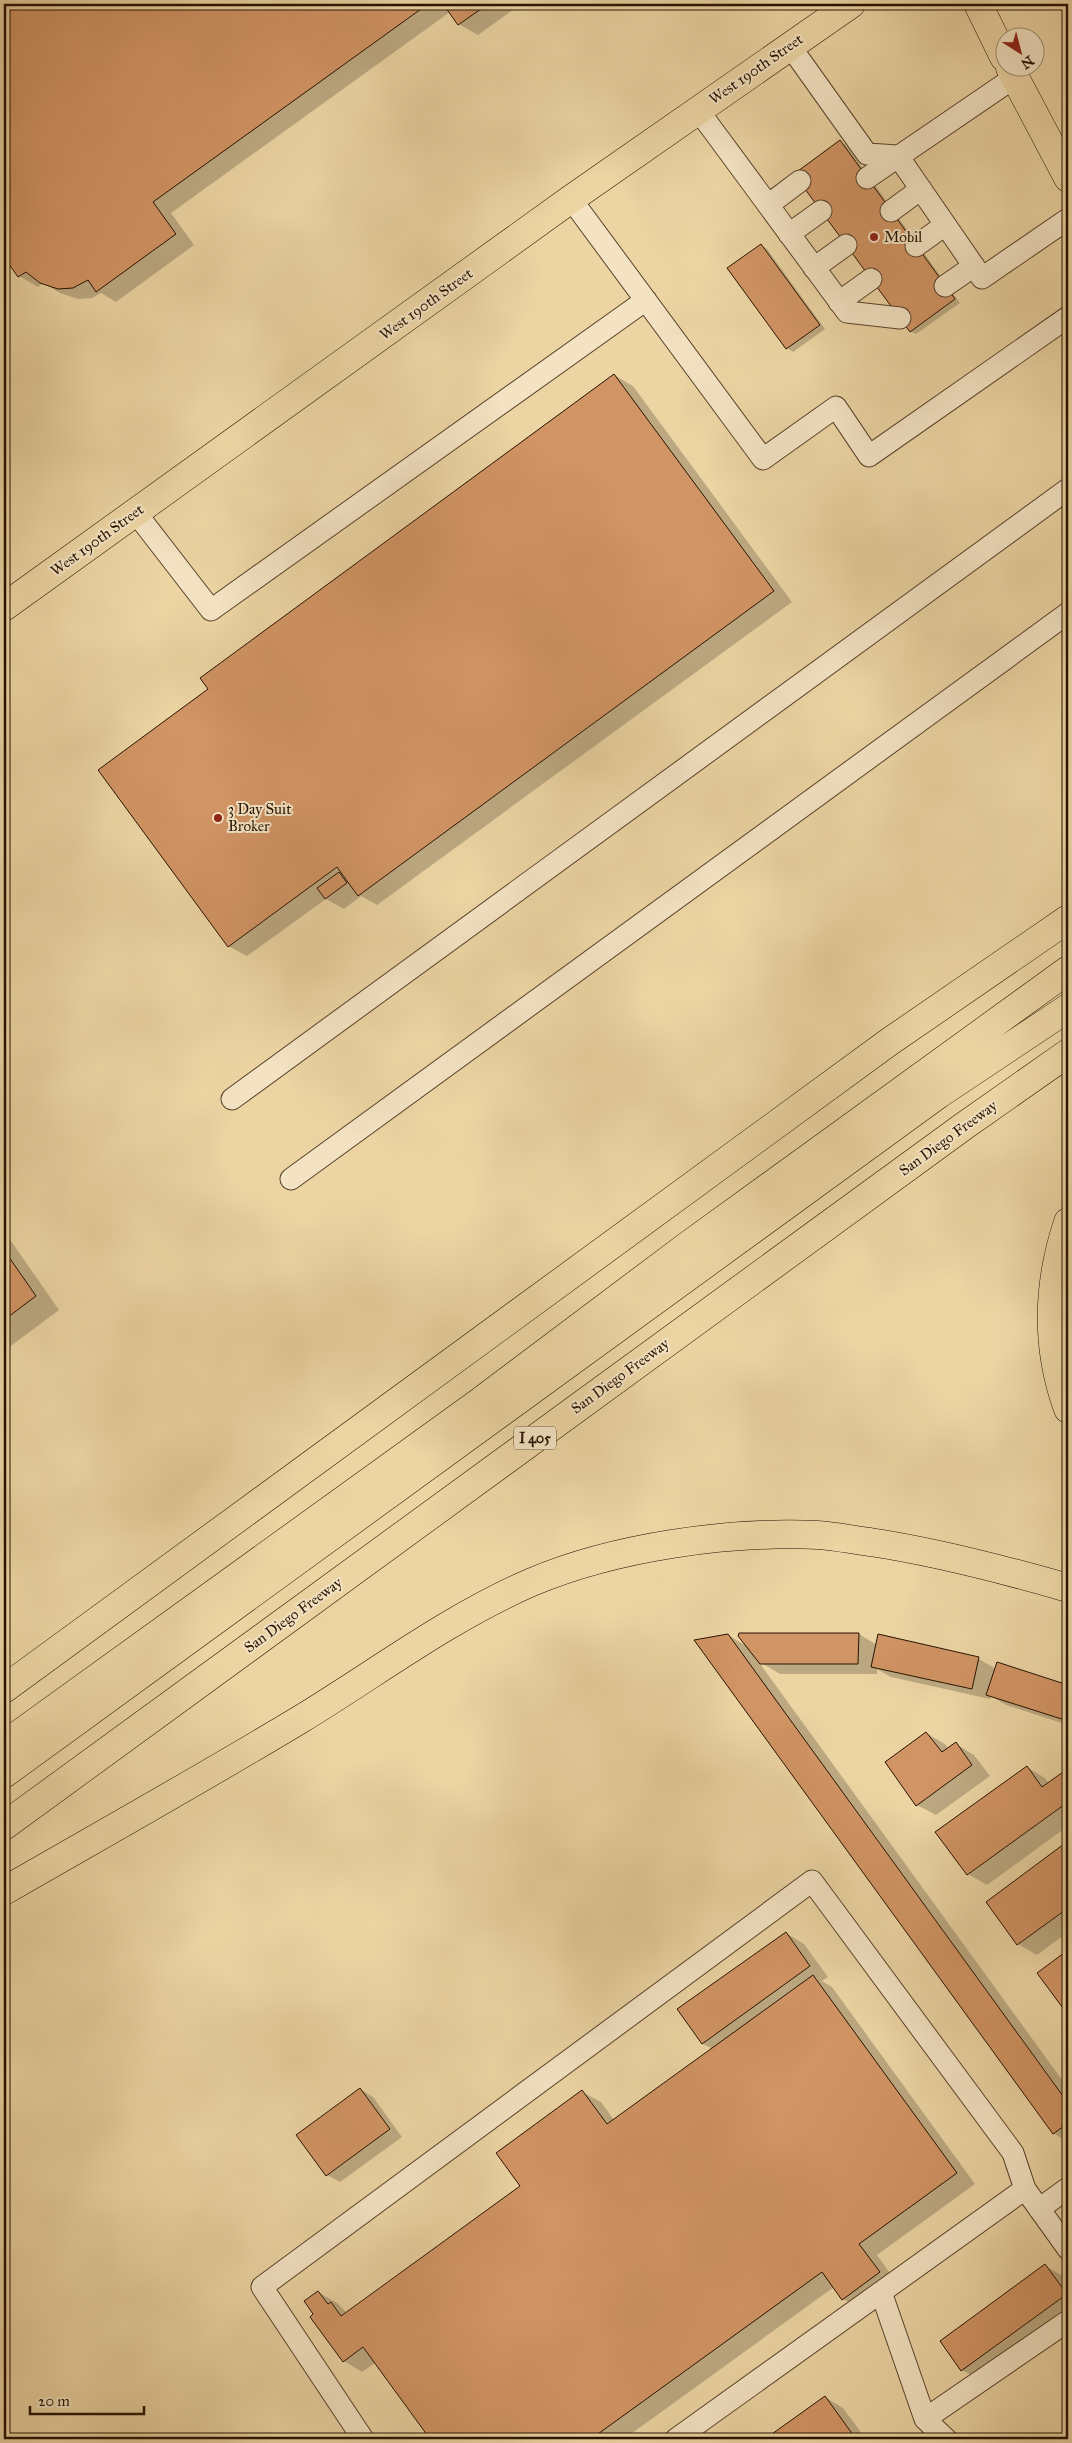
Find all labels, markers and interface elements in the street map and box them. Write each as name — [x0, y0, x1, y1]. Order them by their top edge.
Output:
north arrow — [994, 28, 1044, 78]
street label: West 190th Street — [706, 30, 807, 108]
text: N — [1017, 52, 1037, 73]
place label: Mobil — [884, 228, 923, 246]
marker: Mobil — [868, 231, 880, 243]
street label: West 190th Street — [376, 264, 477, 344]
street label: West 190th Street — [47, 500, 148, 580]
place label: 3 Day Suit Broker — [228, 800, 292, 835]
marker: 3 Day Suit Broker — [212, 812, 224, 824]
street label: San Diego Freeway — [895, 1096, 1001, 1180]
street label: San Diego Freeway — [567, 1334, 673, 1418]
road number: I 405 — [514, 1426, 556, 1450]
street label: San Diego Freeway — [240, 1573, 346, 1657]
scale bar — [30, 2383, 144, 2415]
text: 20 m — [38, 2392, 70, 2410]

